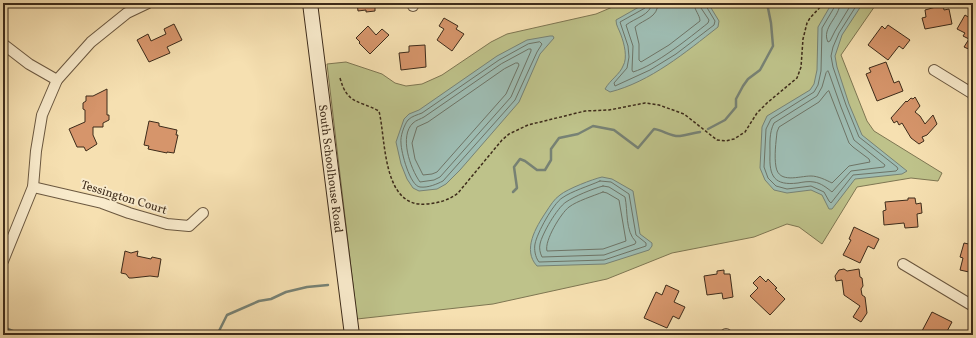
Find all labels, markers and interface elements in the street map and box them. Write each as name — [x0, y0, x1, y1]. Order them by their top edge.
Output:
street label: South Schoolhouse Road — [314, 104, 346, 234]
street label: Tessington Court — [79, 177, 169, 219]

